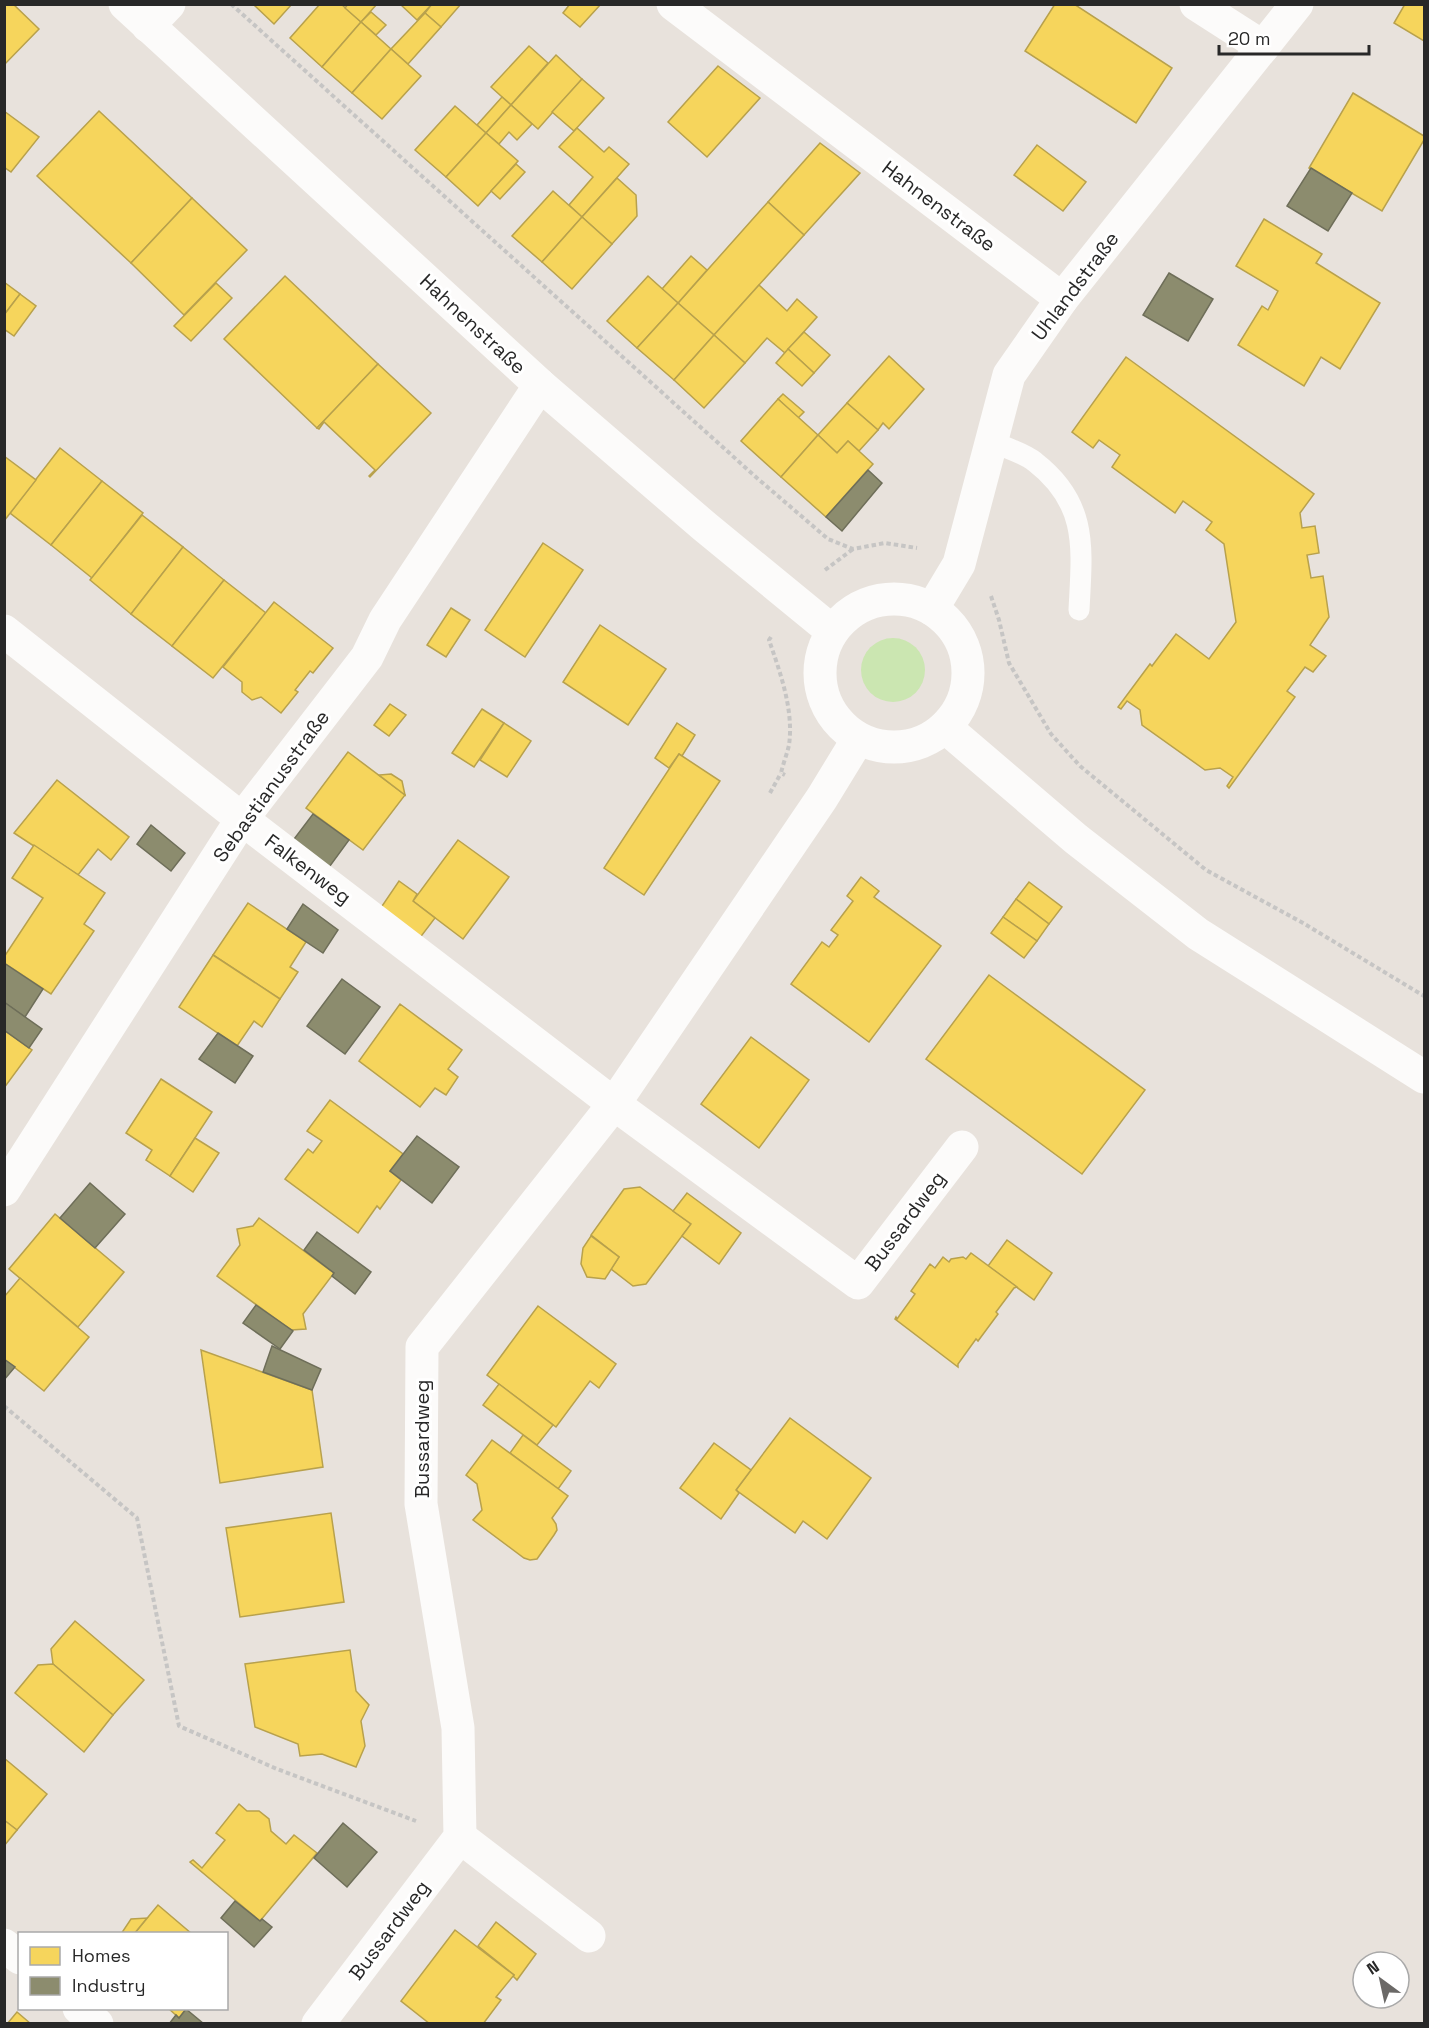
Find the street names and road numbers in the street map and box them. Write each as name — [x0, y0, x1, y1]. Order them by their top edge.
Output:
street label: Hahnenstraße — [877, 155, 1001, 257]
street label: Uhlandstraße — [1026, 226, 1124, 346]
street label: Hahnenstraße — [414, 268, 532, 380]
street label: Sebastianusstraße — [207, 705, 335, 867]
street label: Falkenweg — [260, 828, 356, 910]
street label: Bussardweg — [859, 1166, 951, 1276]
street label: Bussardweg — [409, 1380, 435, 1498]
street label: Bussardweg — [343, 1875, 435, 1985]

